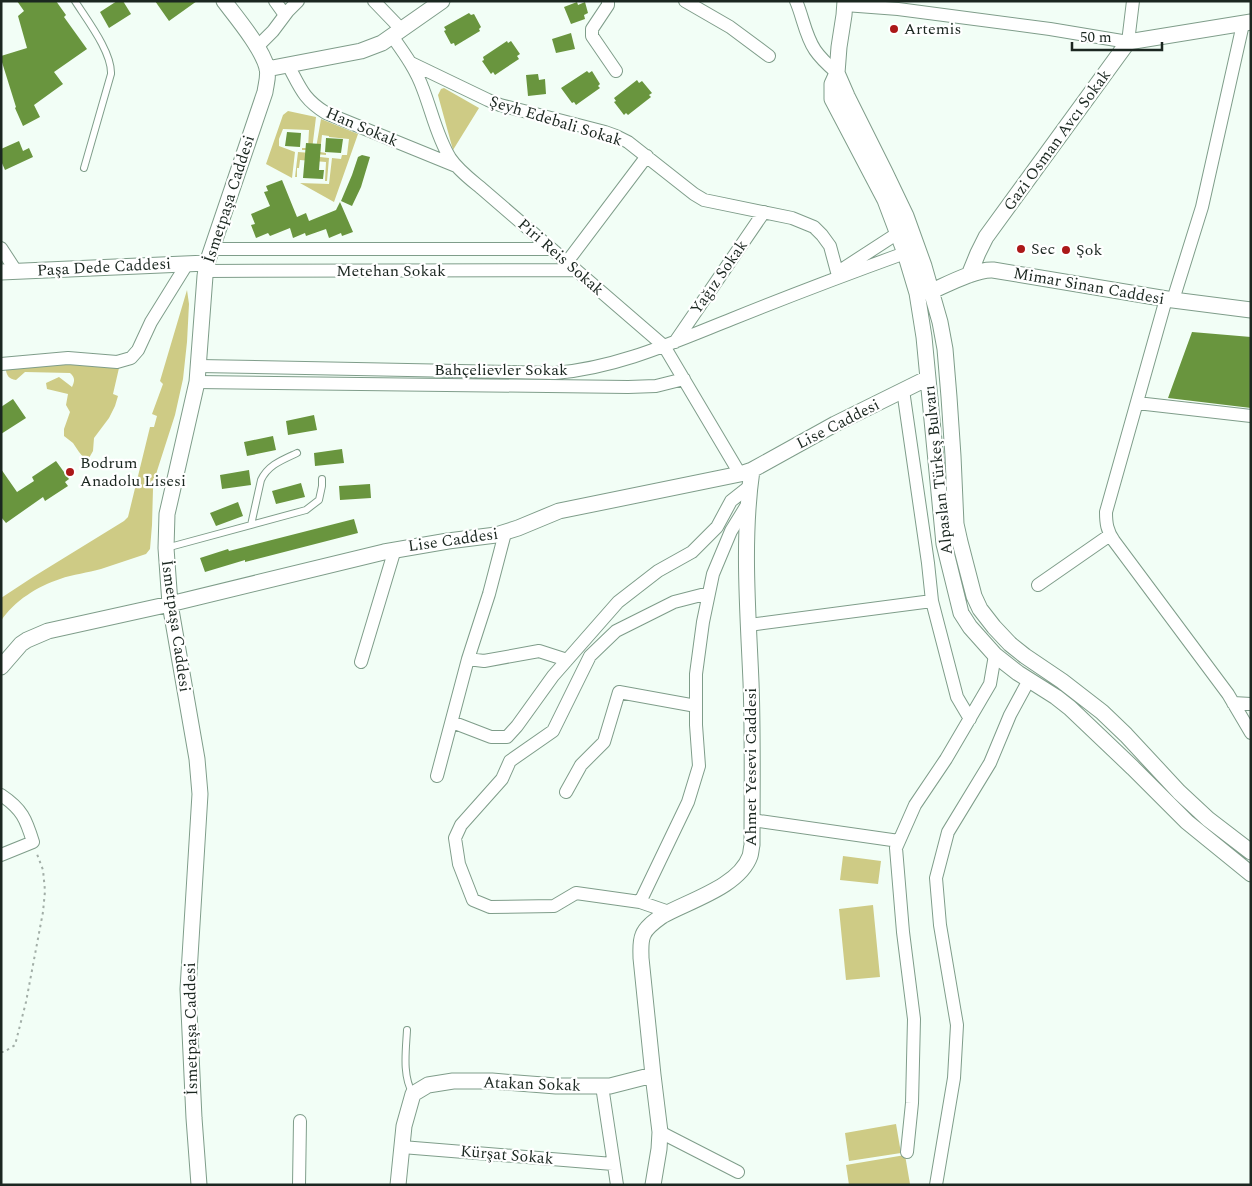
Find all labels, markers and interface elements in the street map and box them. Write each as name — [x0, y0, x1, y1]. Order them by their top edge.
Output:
place label: Artemis — [904, 17, 961, 41]
scale bar — [1072, 20, 1162, 52]
marker: Artemis — [888, 23, 900, 35]
text: 50 m — [1080, 26, 1112, 49]
street label: Gazi Osman Avcı Sokak — [997, 64, 1117, 216]
street label: Şeyh Edebali Sokak — [487, 89, 626, 153]
street label: Han Sokak — [322, 101, 402, 153]
street label: İsmetpaşa Caddesi — [197, 132, 261, 266]
street label: Piri Reis Sokak — [513, 213, 610, 301]
street label: Yağız Sokak — [684, 235, 754, 319]
place label: Sec — [1031, 237, 1055, 261]
place label: Şok — [1076, 238, 1102, 262]
marker: Sec — [1015, 243, 1027, 255]
marker: Şok — [1060, 244, 1072, 256]
street label: Paşa Dede Caddesi — [36, 252, 172, 282]
street label: Metehan Sokak — [336, 259, 446, 283]
street label: Mimar Sinan Caddesi — [1012, 261, 1166, 311]
street label: Bahçelievler Sokak — [434, 358, 568, 382]
street label: Alpaslan Türkeş Bulvarı — [917, 384, 959, 556]
street label: Lise Caddesi — [792, 393, 884, 455]
place label: Bodrum Anadolu Lisesi — [80, 451, 186, 493]
marker: Bodrum Anadolu Lisesi — [64, 466, 76, 478]
street label: Lise Caddesi — [406, 522, 500, 558]
street label: İsmetpaşa Caddesi — [155, 558, 197, 694]
street label: Ahmet Yesevi Caddesi — [739, 688, 763, 846]
street label: İsmetpaşa Caddesi — [178, 962, 204, 1096]
street label: Atakan Sokak — [483, 1070, 581, 1098]
street label: Kürşat Sokak — [459, 1139, 555, 1171]

